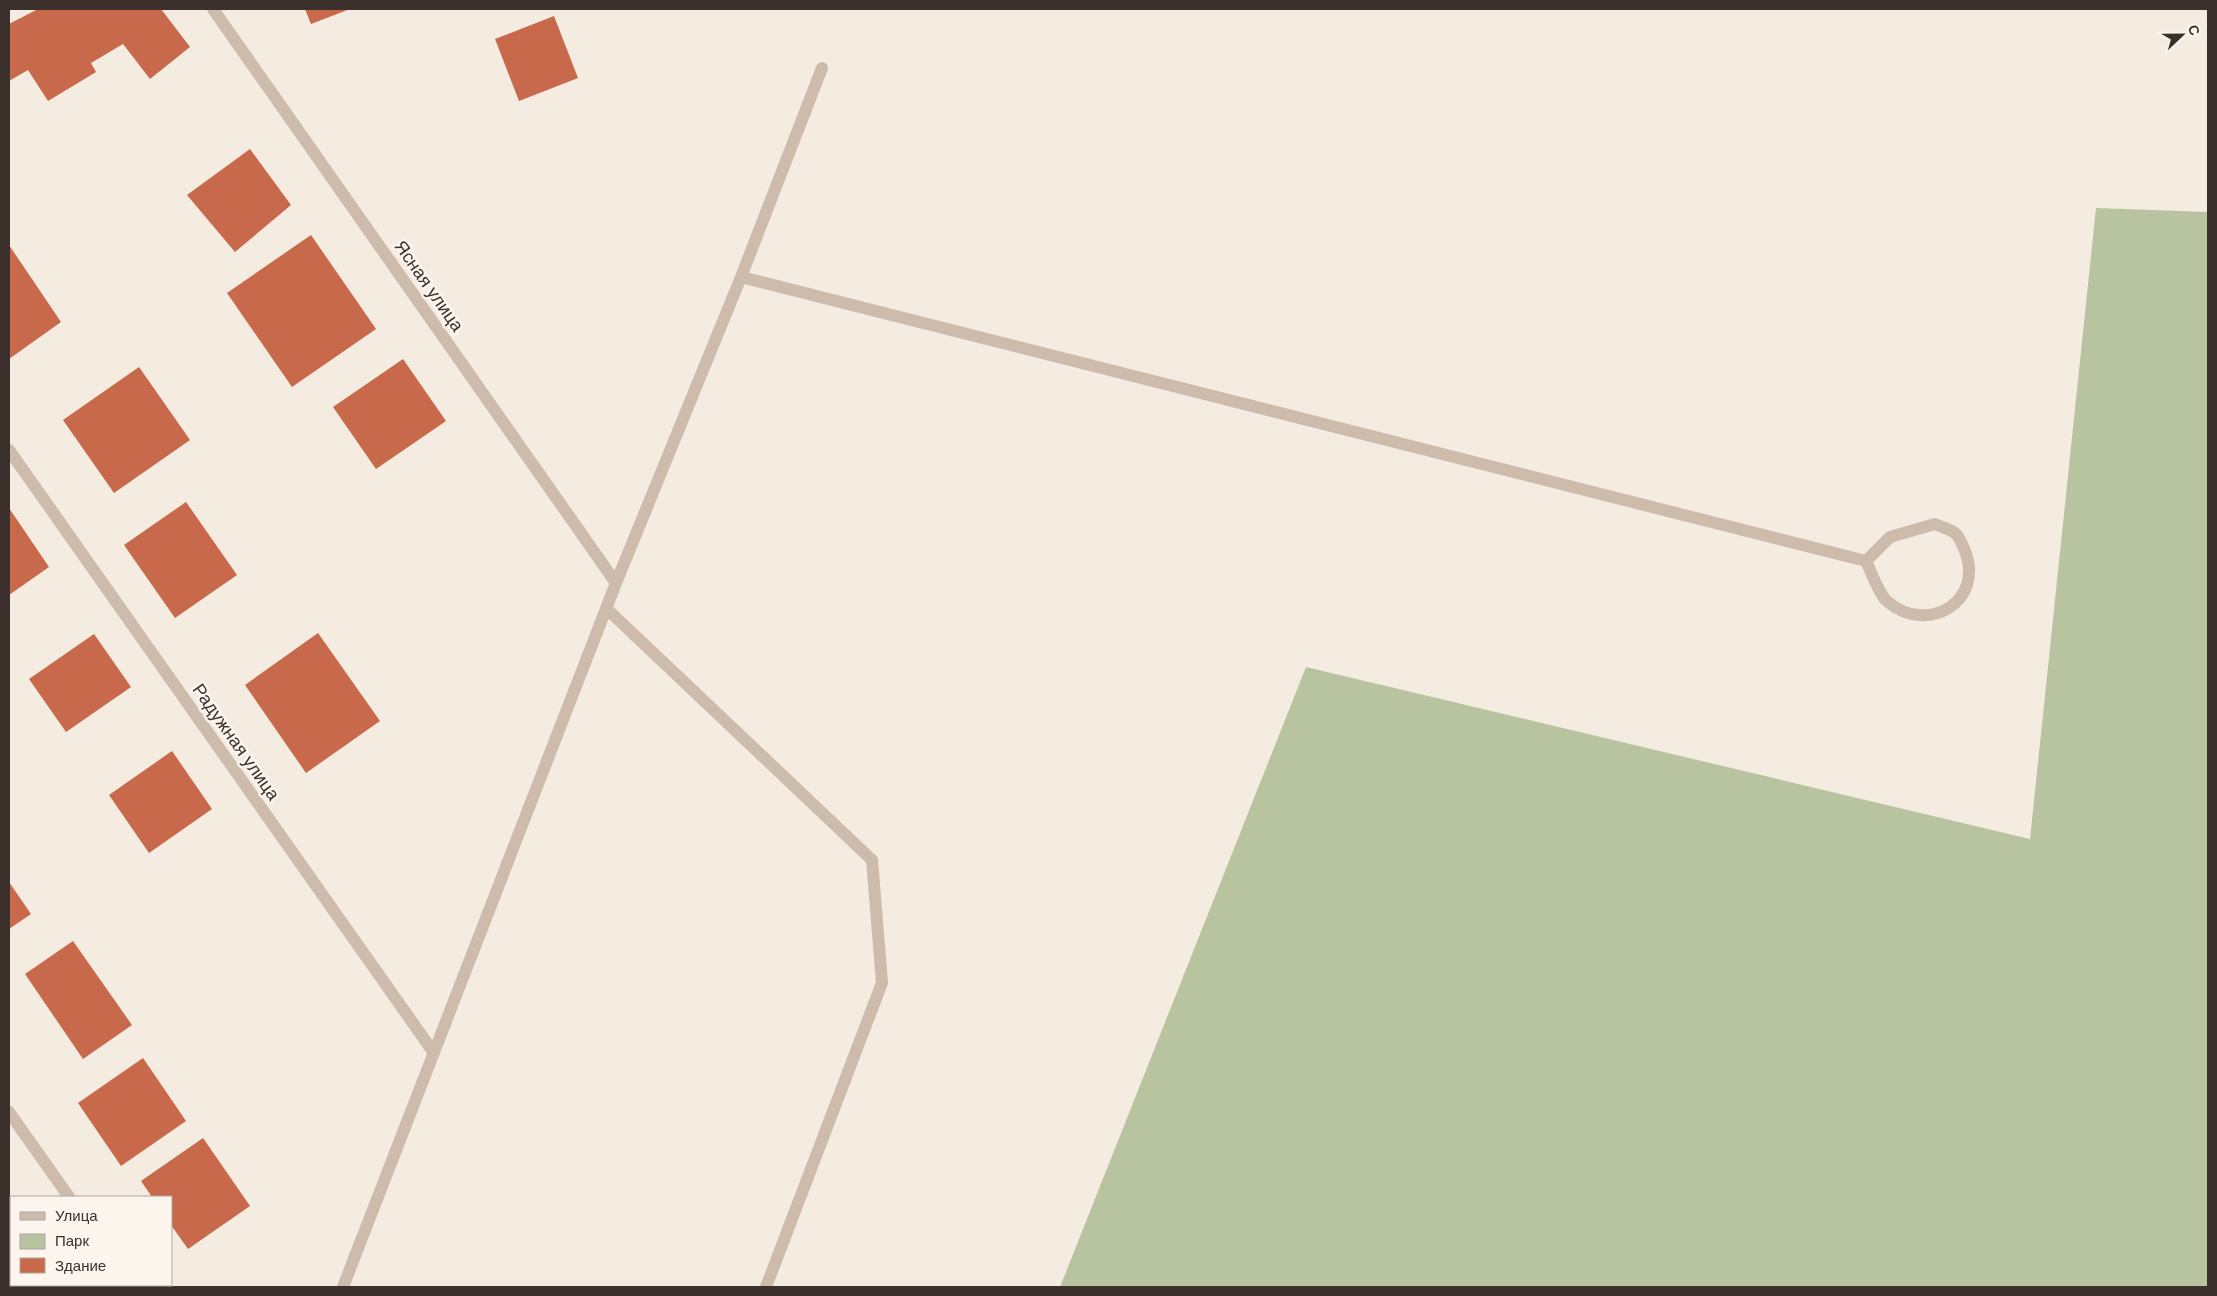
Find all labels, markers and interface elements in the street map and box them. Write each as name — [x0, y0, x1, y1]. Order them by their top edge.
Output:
north arrow — [2157, 10, 2207, 60]
text: С — [2184, 22, 2204, 38]
street label: Ясная улица — [389, 236, 470, 337]
street label: Радужная улица — [187, 679, 286, 806]
legend — [10, 1196, 172, 1286]
text: Улица — [55, 1206, 98, 1226]
text: Парк — [55, 1231, 89, 1251]
text: Здание — [55, 1256, 106, 1276]

